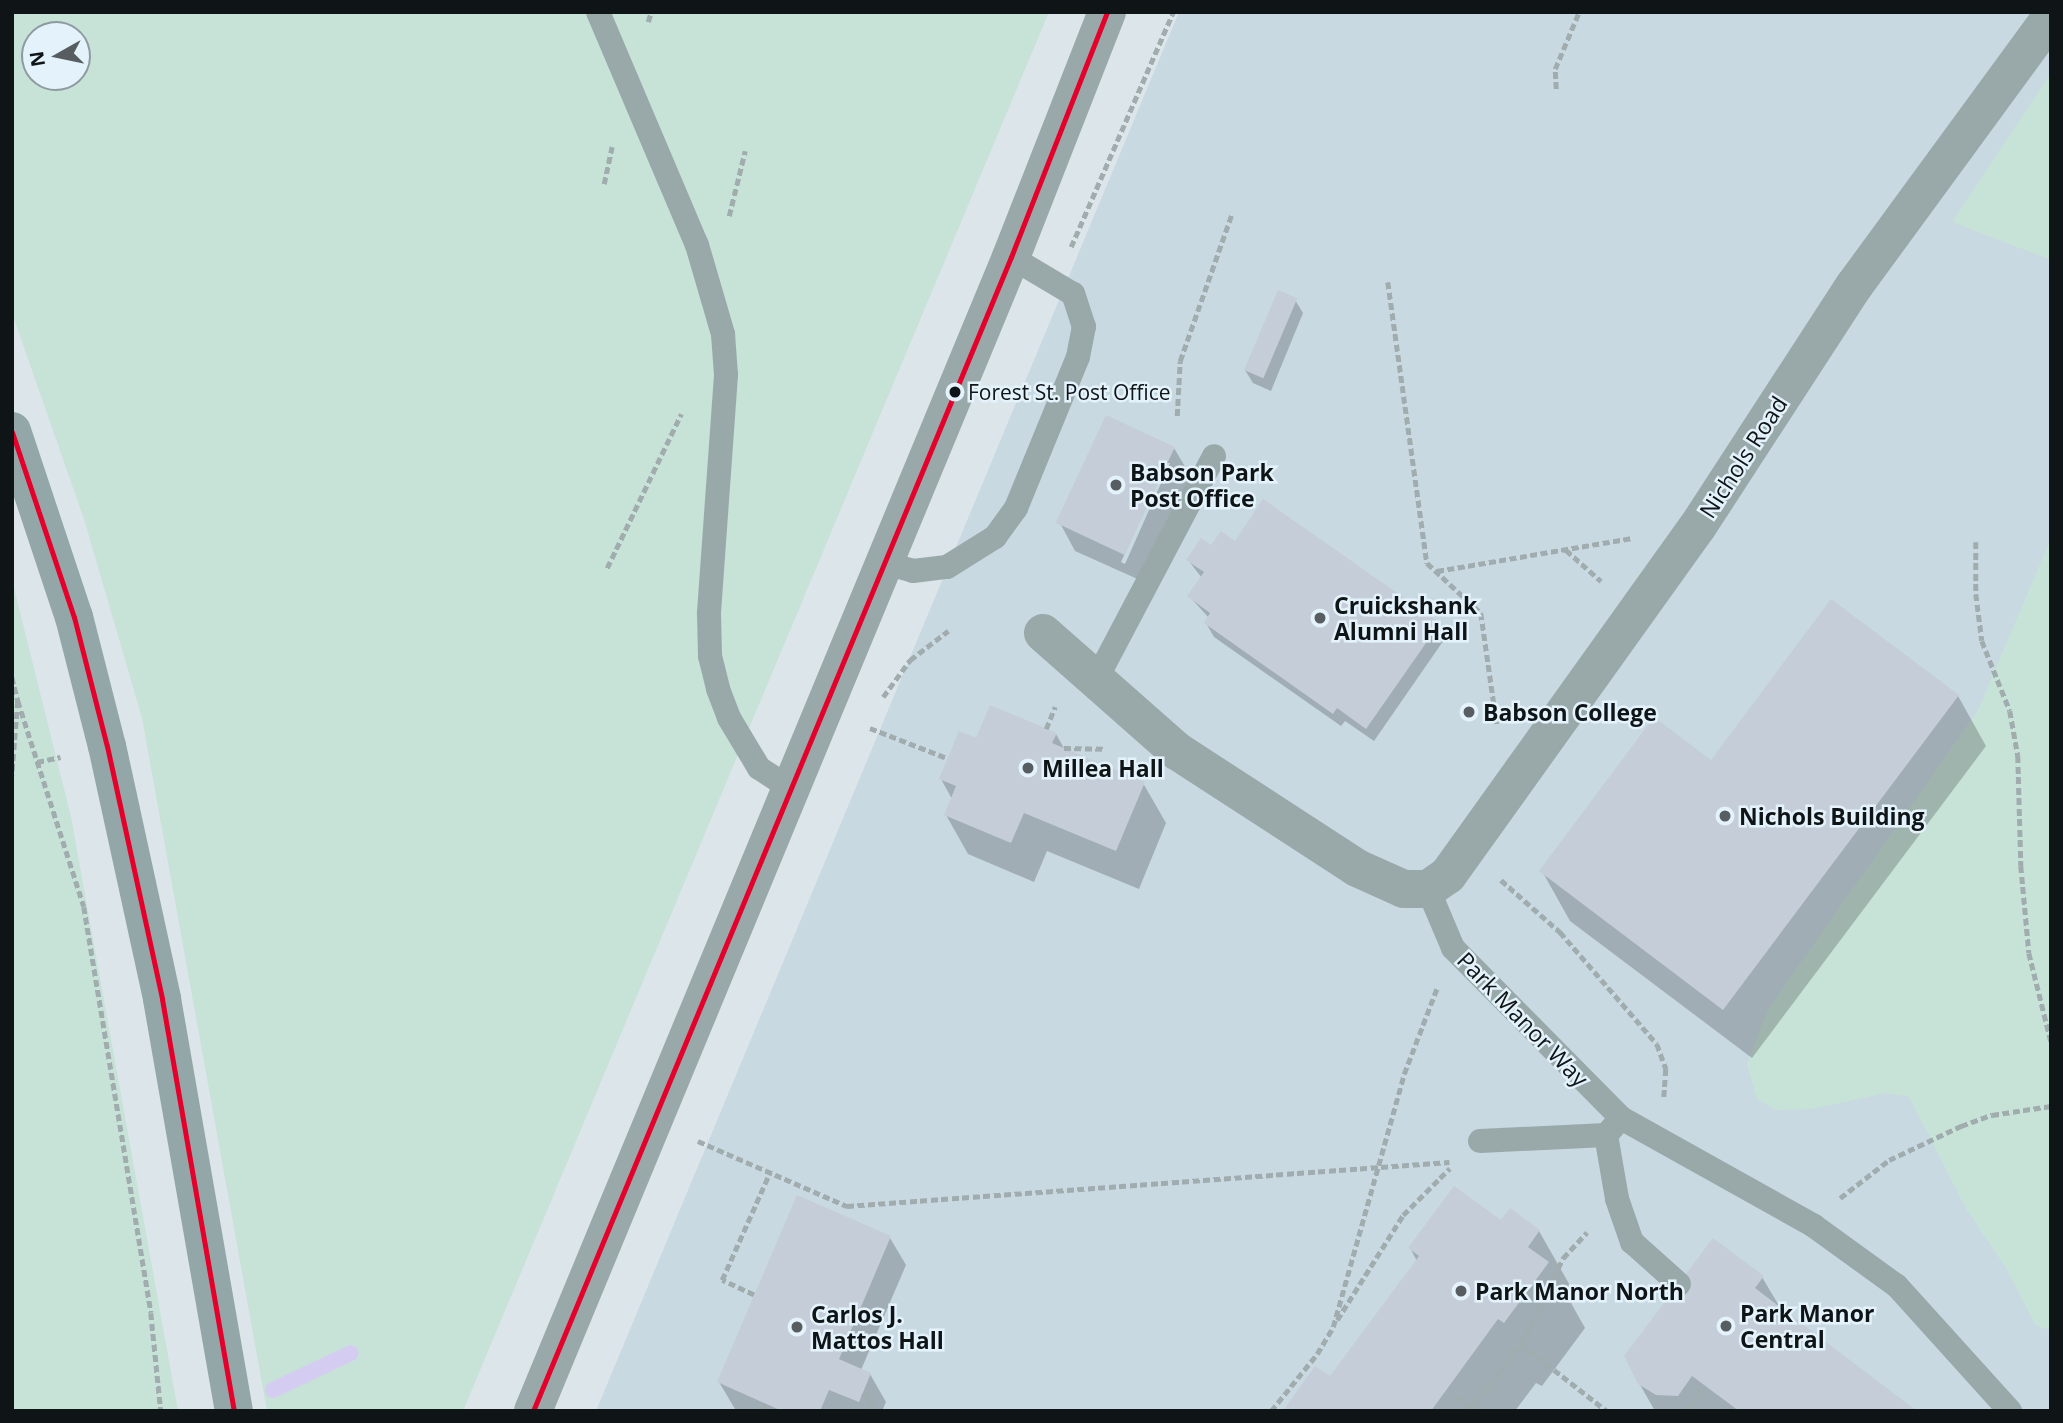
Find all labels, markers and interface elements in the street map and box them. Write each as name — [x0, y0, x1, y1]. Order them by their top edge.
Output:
north arrow — [21, 21, 91, 91]
text: N — [23, 49, 51, 69]
place label: Forest St. Post Office — [968, 379, 1171, 405]
marker: Forest St. Post Office — [948, 385, 962, 399]
street label: Nichols Road — [1693, 391, 1793, 523]
place label: Babson Park Post Office — [1130, 458, 1274, 512]
marker: Babson Park Post Office — [1108, 477, 1124, 493]
place label: Cruickshank Alumni Hall — [1334, 591, 1477, 645]
marker: Cruickshank Alumni Hall — [1312, 610, 1328, 626]
place label: Babson College — [1483, 698, 1657, 726]
marker: Babson College — [1461, 704, 1477, 720]
place label: Millea Hall — [1042, 754, 1164, 782]
marker: Millea Hall — [1020, 760, 1036, 776]
place label: Nichols Building — [1739, 802, 1925, 830]
marker: Nichols Building — [1717, 808, 1733, 824]
street label: Park Manor Way — [1452, 946, 1594, 1092]
place label: Park Manor North — [1475, 1277, 1684, 1305]
marker: Park Manor North — [1453, 1283, 1469, 1299]
place label: Park Manor Central — [1740, 1299, 1874, 1353]
place label: Carlos J. Mattos Hall — [811, 1300, 944, 1354]
marker: Park Manor Central — [1718, 1318, 1734, 1334]
marker: Carlos J. Mattos Hall — [789, 1319, 805, 1335]

